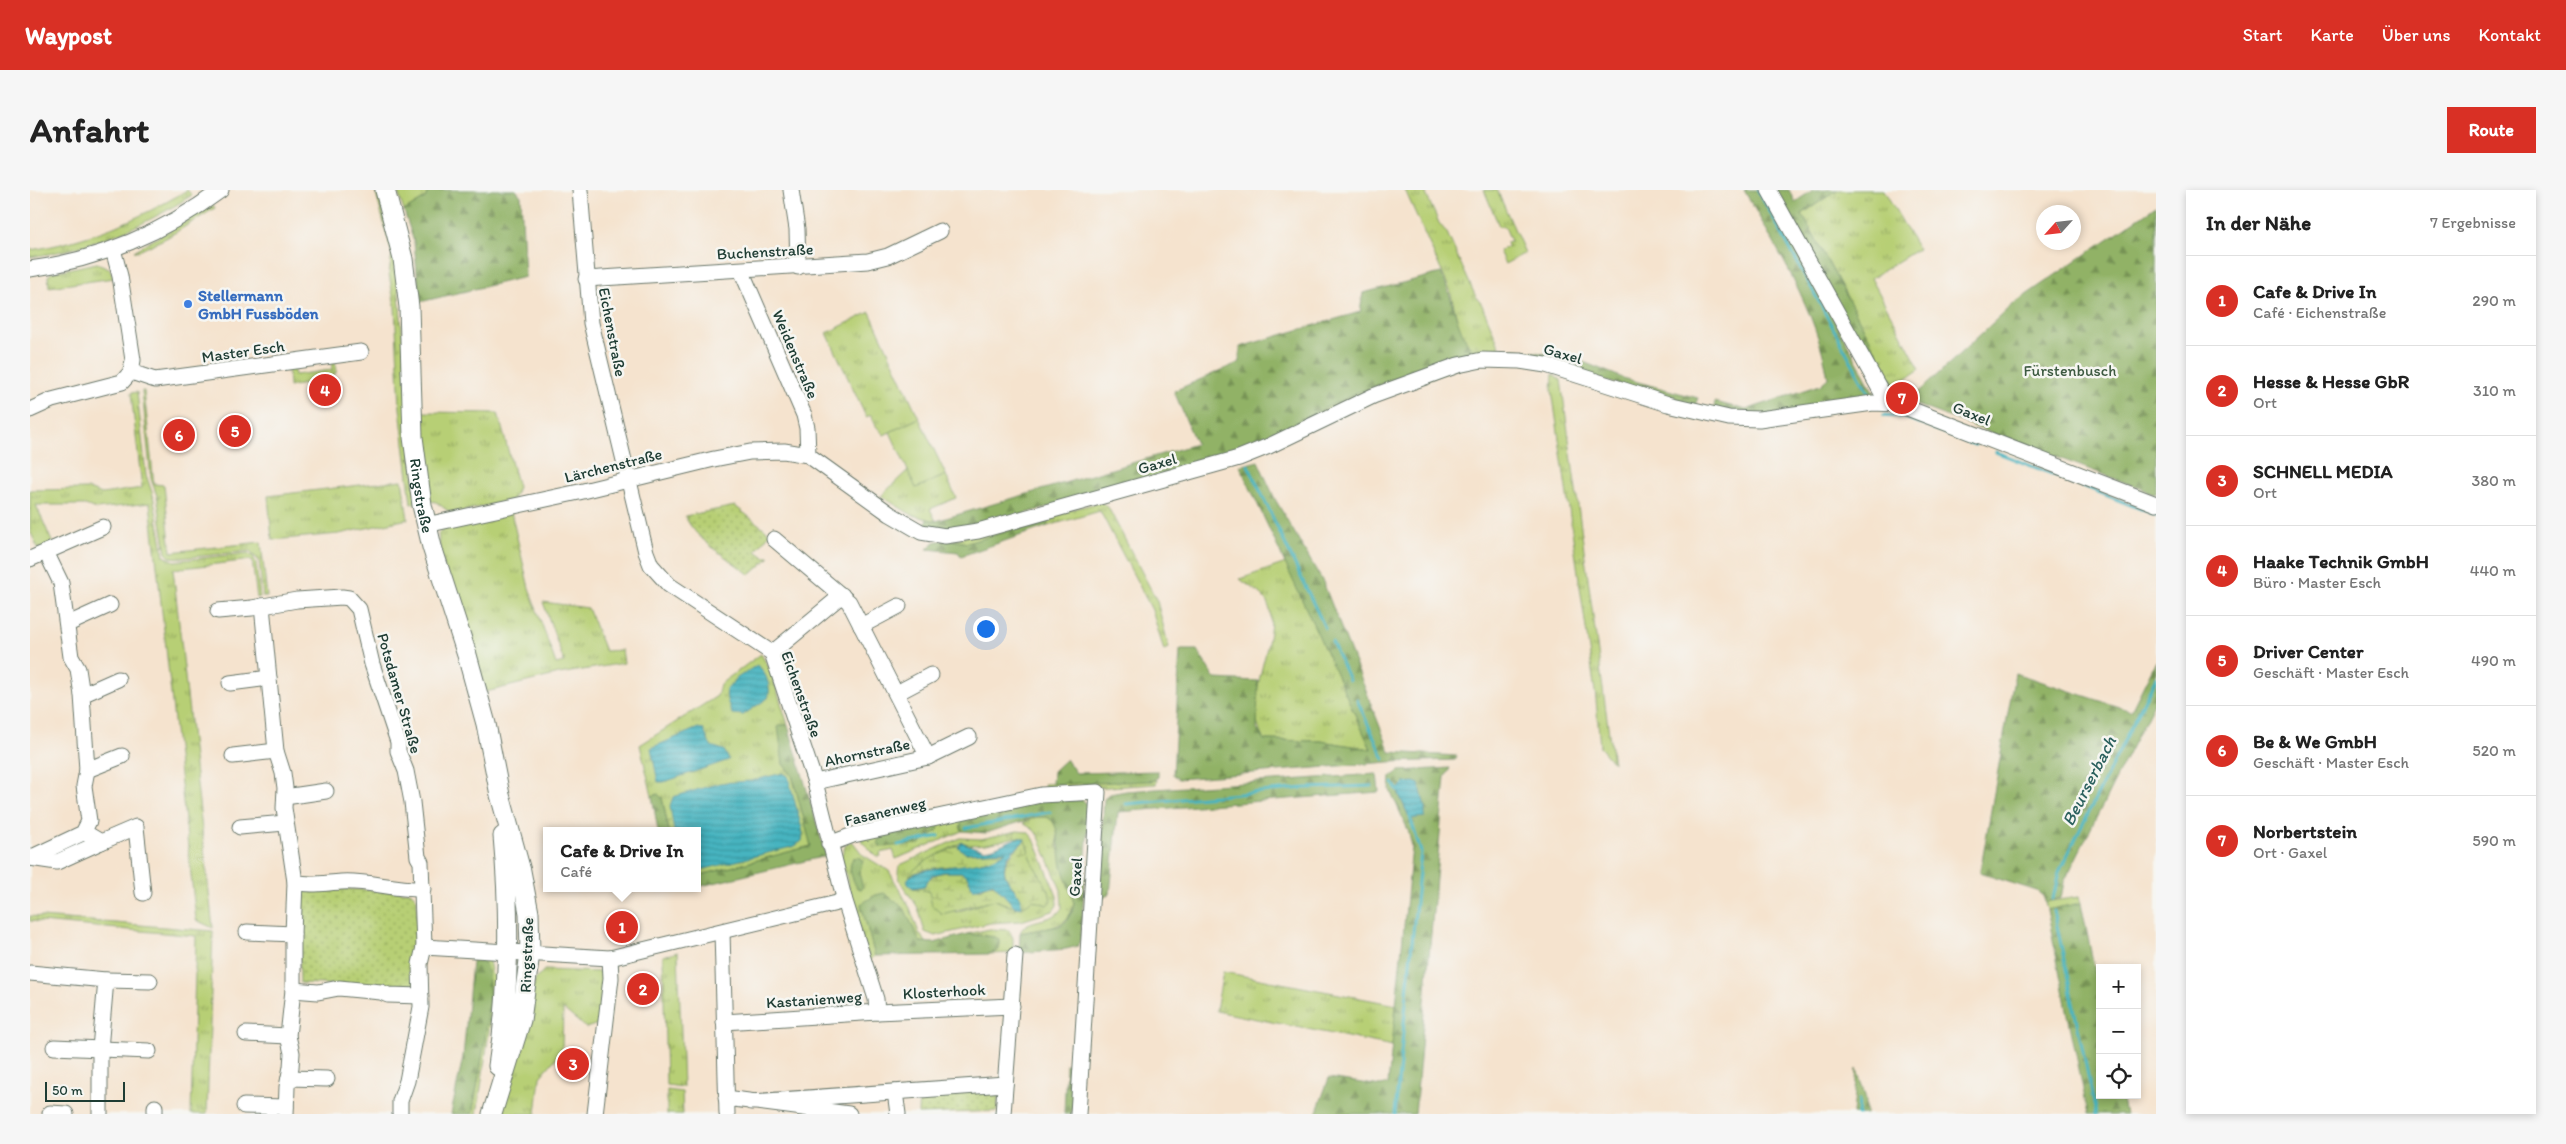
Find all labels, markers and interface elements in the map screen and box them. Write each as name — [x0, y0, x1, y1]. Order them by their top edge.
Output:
text: Waypost — [25, 21, 112, 50]
text: Start — [2243, 24, 2282, 46]
text: Karte — [2310, 24, 2354, 46]
text: Über uns — [2382, 24, 2451, 46]
text: Kontakt — [2479, 24, 2541, 46]
button: Route — [2447, 107, 2536, 153]
text: Anfahrt — [30, 109, 149, 151]
north arrow — [2036, 205, 2081, 250]
text: In der Nähe — [2206, 210, 2311, 235]
text: 7 Ergebnisse — [2430, 213, 2516, 232]
street label: Buchenstraße — [716, 239, 814, 264]
text: Cafe & Drive In — [2253, 280, 2377, 303]
place label: Stellermann GmbH Fussböden — [198, 286, 320, 323]
street label: Eichenstraße — [595, 286, 630, 378]
text: 1 — [2218, 291, 2226, 310]
text: 290 m — [2472, 291, 2516, 310]
marker: Stellermann GmbH Fussböden — [182, 298, 194, 310]
text: Café · Eichenstraße — [2253, 303, 2386, 322]
street label: Weidenstraße — [768, 307, 823, 402]
street label: Master Esch — [200, 336, 286, 367]
street label: Gaxel — [1541, 339, 1585, 368]
park label: Fürstenbusch — [2023, 361, 2117, 380]
text: Hesse & Hesse GbR — [2253, 370, 2409, 393]
pin: 4 — [309, 371, 341, 409]
pin: 7 — [1886, 379, 1918, 417]
text: 2 — [2218, 381, 2226, 400]
text: 310 m — [2473, 381, 2516, 400]
text: Ort — [2253, 393, 2277, 412]
street label: Gaxel — [1950, 397, 1994, 430]
pin: 5 — [219, 412, 251, 450]
pin: 6 — [163, 416, 195, 454]
street label: Lärchenstraße — [562, 444, 664, 487]
street label: Gaxel — [1136, 449, 1179, 478]
street label: Ringstraße — [406, 457, 437, 535]
text: SCHNELL MEDIA — [2253, 460, 2393, 483]
text: 3 — [2218, 471, 2226, 490]
text: 380 m — [2472, 471, 2516, 490]
text: Ort — [2253, 483, 2277, 502]
text: Haake Technik GmbH — [2253, 550, 2429, 573]
text: 4 — [2217, 561, 2227, 580]
text: 440 m — [2470, 561, 2516, 580]
text: Büro · Master Esch — [2253, 573, 2381, 592]
your location — [973, 616, 999, 642]
street label: Potsdamer Straße — [373, 631, 426, 756]
text: Driver Center — [2253, 640, 2363, 663]
street label: Eichenstraße — [777, 648, 826, 740]
text: 5 — [2218, 651, 2226, 670]
text: 490 m — [2471, 651, 2516, 670]
text: Geschäft · Master Esch — [2253, 663, 2409, 682]
text: Be & We GmbH — [2253, 730, 2377, 753]
water label: Beurserbach — [2057, 732, 2121, 829]
street label: Ahornstraße — [823, 734, 912, 771]
text: 6 — [2218, 741, 2226, 760]
text: 520 m — [2472, 741, 2516, 760]
text: Geschäft · Master Esch — [2253, 753, 2409, 772]
street label: Fasanenweg — [843, 793, 929, 830]
text: Norbertstein — [2253, 820, 2357, 843]
popup — [543, 827, 701, 892]
text: 7 — [2218, 831, 2226, 850]
text: 590 m — [2472, 831, 2516, 850]
text: Cafe & Drive In — [560, 839, 684, 862]
text: Ort · Gaxel — [2253, 843, 2327, 862]
street label: Gaxel — [1065, 856, 1086, 897]
text: Café — [560, 862, 592, 881]
pin: 1 — [606, 908, 638, 946]
street label: Ringstraße — [516, 917, 537, 993]
map controls — [2096, 964, 2141, 1099]
button: + — [2096, 964, 2141, 1009]
pin: 2 — [627, 970, 659, 1008]
street label: Klosterhook — [902, 980, 987, 1003]
street label: Kastanienweg — [765, 987, 863, 1012]
button: − — [2096, 1009, 2141, 1054]
pin: 3 — [557, 1045, 589, 1083]
button: locate — [2096, 1054, 2141, 1099]
scale bar — [45, 1079, 125, 1102]
text: 50 m — [52, 1082, 83, 1099]

